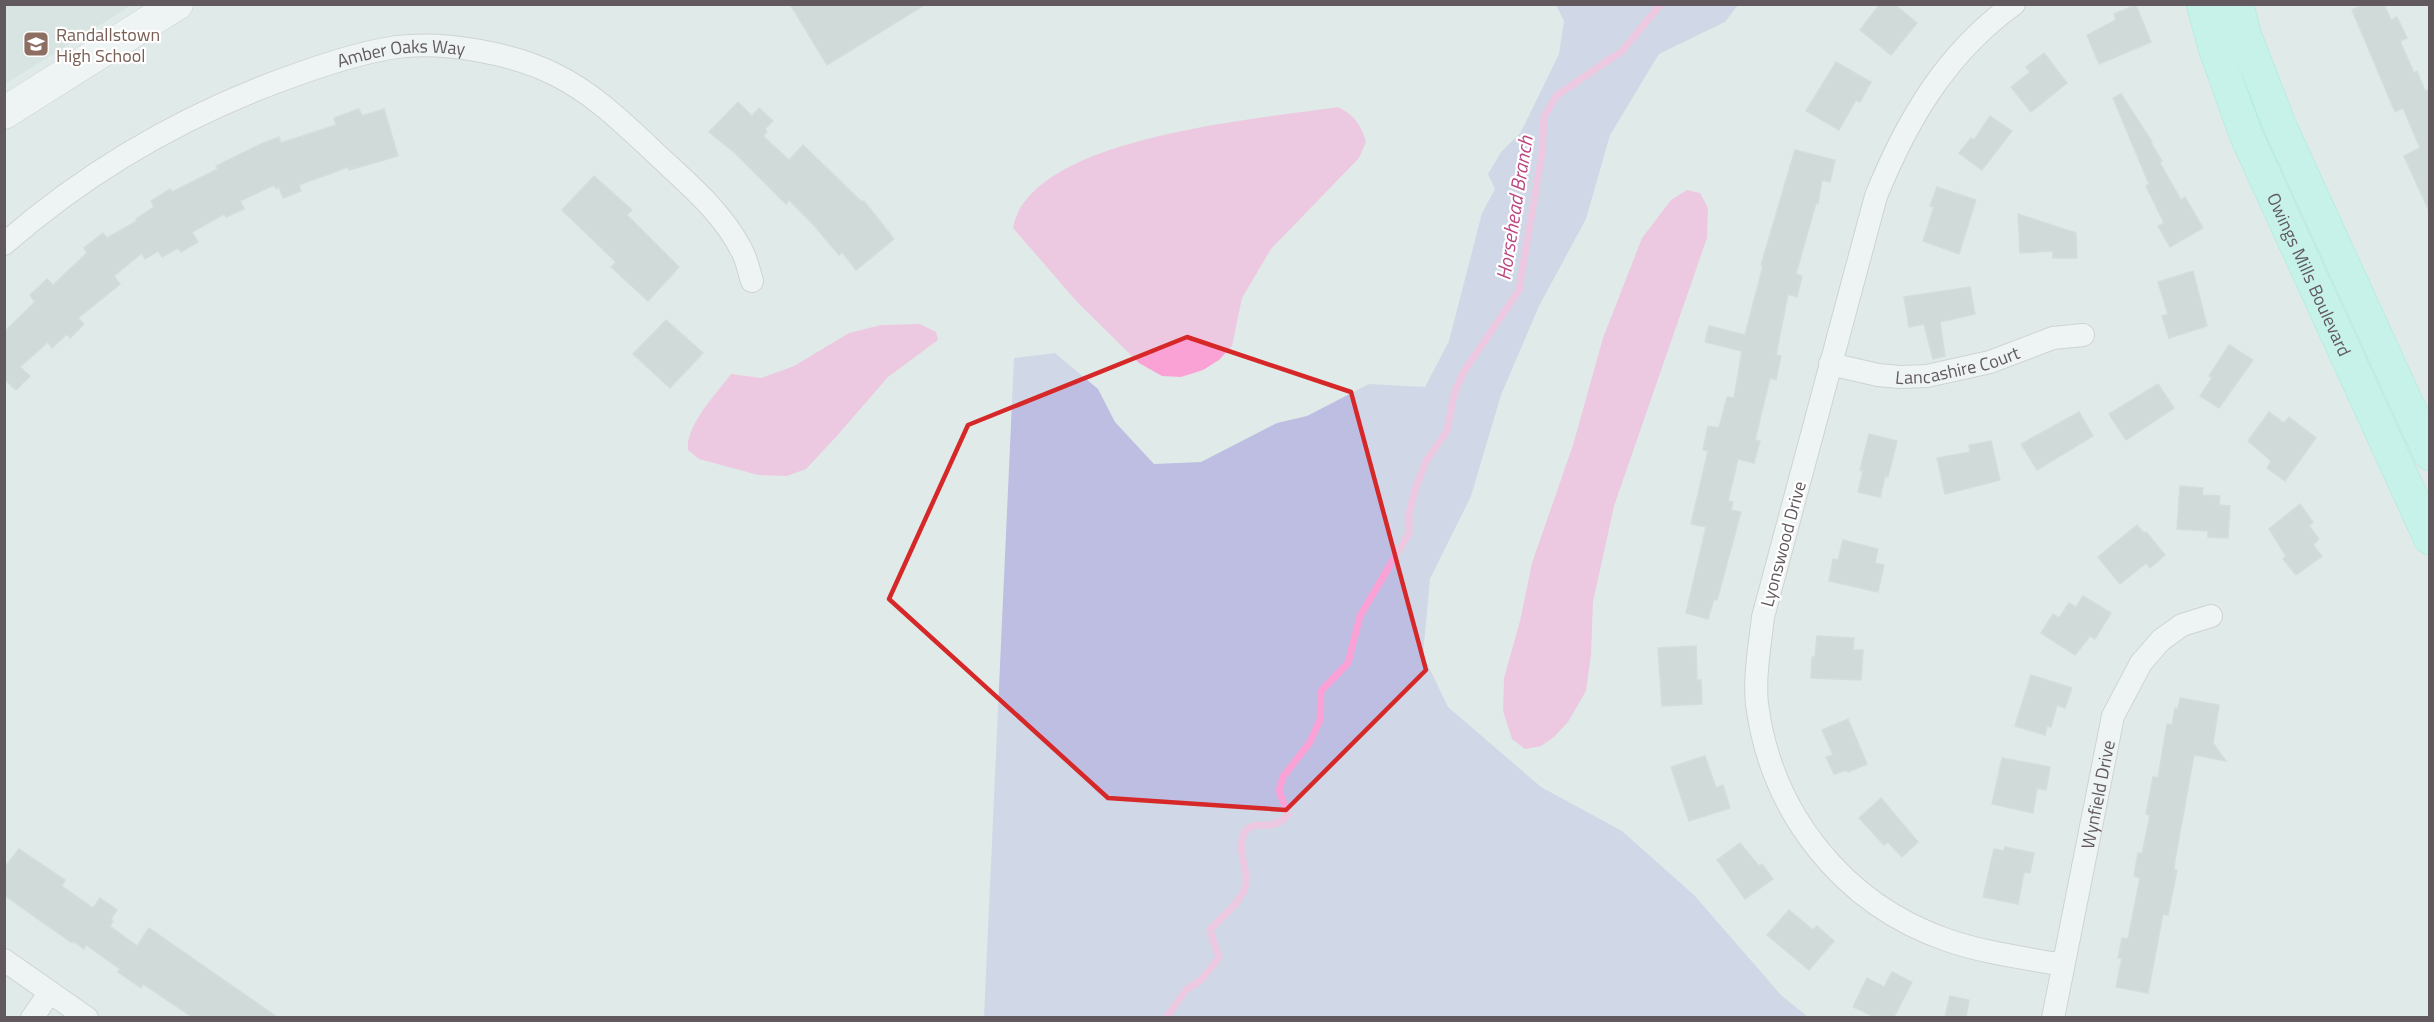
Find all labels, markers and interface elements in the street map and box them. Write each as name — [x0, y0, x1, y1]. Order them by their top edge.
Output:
place label: Randallstown High School — [56, 21, 160, 69]
school or university icon: Randallstown High School — [21, 29, 51, 59]
street label: Amber Oaks Way — [333, 32, 467, 74]
water label: Horsehead Branch — [1487, 133, 1541, 282]
street label: Owings Mills Boulevard — [2261, 188, 2359, 360]
street label: Lancashire Court — [1894, 338, 2024, 391]
street label: Lyonswood Drive — [1753, 478, 1813, 610]
street label: Wynfield Drive — [2073, 738, 2121, 851]

